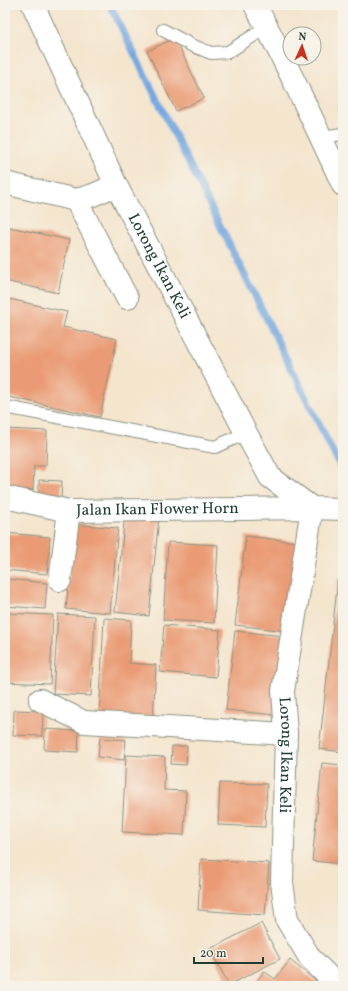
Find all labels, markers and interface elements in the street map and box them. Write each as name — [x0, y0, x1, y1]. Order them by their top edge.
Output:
north arrow — [282, 26, 322, 66]
text: N — [298, 30, 307, 45]
street label: Lorong Ikan Keli — [122, 210, 195, 323]
street label: Jalan Ikan Flower Horn — [76, 498, 239, 522]
street label: Lorong Ikan Keli — [272, 696, 297, 814]
scale bar — [194, 939, 263, 965]
text: 20 m — [200, 946, 227, 962]

